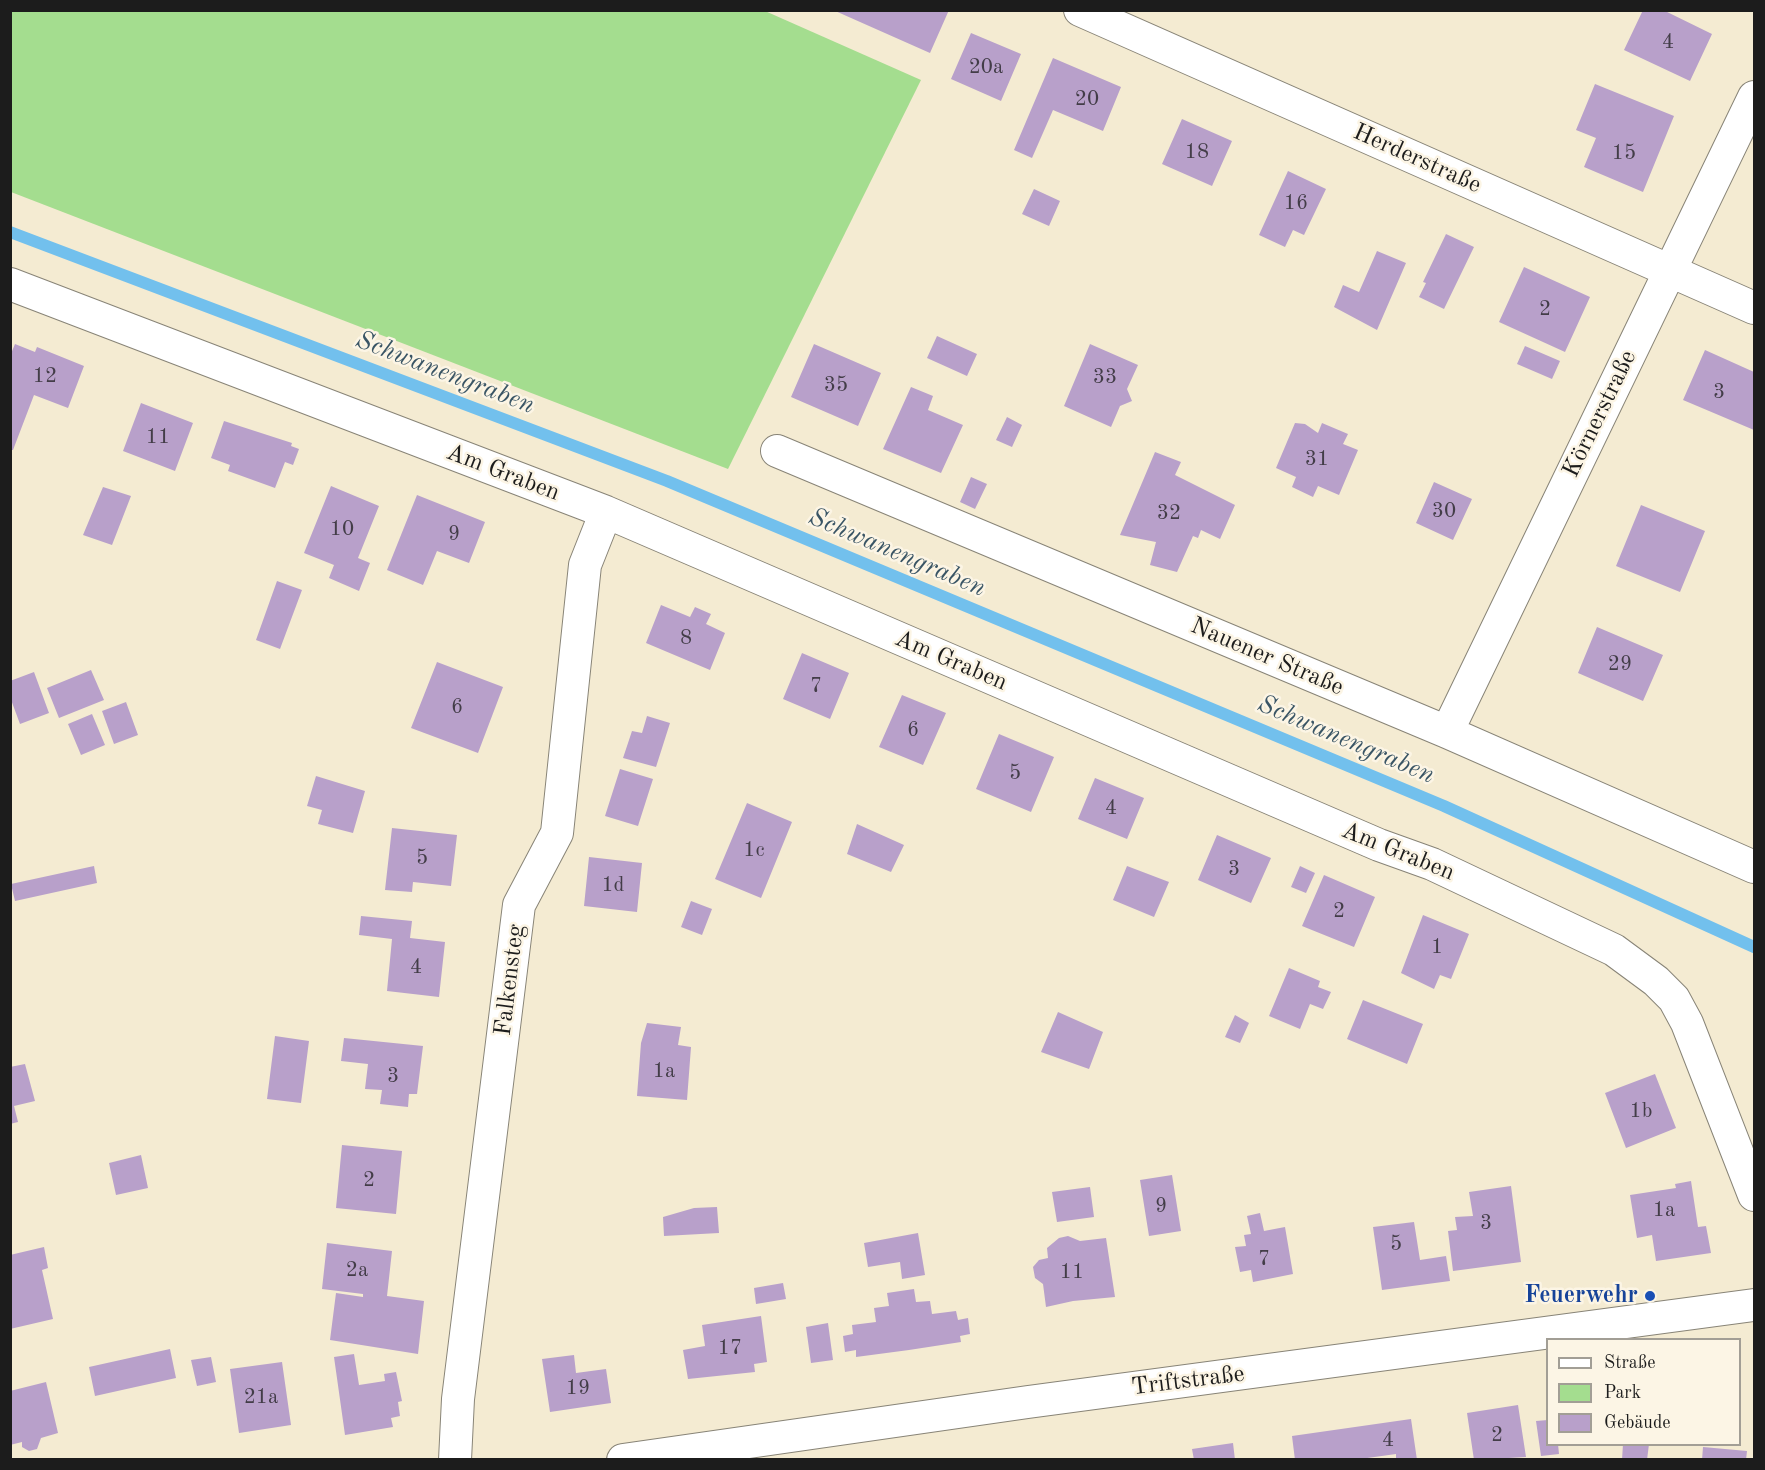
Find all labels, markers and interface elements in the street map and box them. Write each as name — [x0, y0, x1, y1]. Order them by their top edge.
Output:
house number: 4 — [1662, 29, 1674, 55]
house number: 20a — [969, 54, 1003, 80]
house number: 20 — [1075, 86, 1099, 112]
street label: Herderstraße — [1348, 118, 1486, 200]
house number: 18 — [1185, 139, 1209, 165]
house number: 15 — [1612, 140, 1636, 166]
house number: 16 — [1284, 190, 1308, 216]
house number: 2 — [1539, 296, 1551, 322]
water label: Schwanengraben — [351, 325, 539, 421]
street label: Körnerstraße — [1557, 346, 1643, 482]
house number: 12 — [33, 363, 57, 389]
house number: 33 — [1093, 364, 1117, 390]
house number: 35 — [824, 372, 848, 398]
house number: 3 — [1713, 379, 1725, 405]
house number: 11 — [146, 424, 170, 450]
street label: Am Graben — [442, 438, 564, 508]
house number: 31 — [1305, 446, 1329, 472]
house number: 30 — [1432, 498, 1456, 524]
house number: 32 — [1157, 500, 1181, 526]
water label: Schwanengraben — [804, 502, 990, 604]
house number: 10 — [330, 516, 354, 542]
house number: 9 — [448, 521, 460, 547]
street label: Nauener Straße — [1186, 612, 1348, 702]
street label: Am Graben — [890, 624, 1012, 698]
house number: 8 — [680, 625, 692, 651]
house number: 29 — [1608, 651, 1632, 677]
house number: 7 — [810, 673, 822, 699]
water label: Schwanengraben — [1253, 689, 1439, 791]
house number: 6 — [451, 694, 463, 720]
house number: 6 — [907, 717, 919, 743]
house number: 5 — [1009, 760, 1021, 786]
house number: 4 — [1105, 795, 1117, 821]
street label: Am Graben — [1337, 816, 1459, 888]
house number: 1c — [743, 837, 765, 863]
house number: 5 — [416, 845, 428, 871]
house number: 3 — [1228, 856, 1240, 882]
house number: 1d — [601, 872, 625, 898]
house number: 2 — [1333, 898, 1345, 924]
street label: Falkensteg — [489, 923, 531, 1037]
house number: 1 — [1431, 934, 1443, 960]
house number: 4 — [410, 954, 422, 980]
house number: 1a — [653, 1058, 675, 1084]
house number: 3 — [387, 1063, 399, 1089]
house number: 1b — [1630, 1098, 1652, 1124]
house number: 2 — [363, 1167, 375, 1193]
house number: 9 — [1155, 1193, 1167, 1219]
house number: 1a — [1653, 1197, 1675, 1223]
house number: 3 — [1480, 1210, 1492, 1236]
house number: 5 — [1390, 1231, 1402, 1257]
house number: 7 — [1258, 1246, 1270, 1272]
house number: 2a — [346, 1257, 368, 1283]
house number: 11 — [1060, 1259, 1084, 1285]
place label: Feuerwehr — [1524, 1282, 1638, 1310]
marker: Feuerwehr — [1643, 1289, 1657, 1303]
house number: 17 — [718, 1335, 742, 1361]
legend — [1546, 1338, 1741, 1446]
text: Straße — [1604, 1354, 1655, 1372]
street label: Triftstraße — [1130, 1360, 1246, 1402]
house number: 19 — [566, 1375, 590, 1401]
house number: 21a — [244, 1384, 278, 1410]
text: Park — [1604, 1384, 1641, 1402]
text: Gebäude — [1604, 1414, 1671, 1432]
house number: 2 — [1491, 1422, 1503, 1448]
house number: 4 — [1382, 1427, 1394, 1453]

